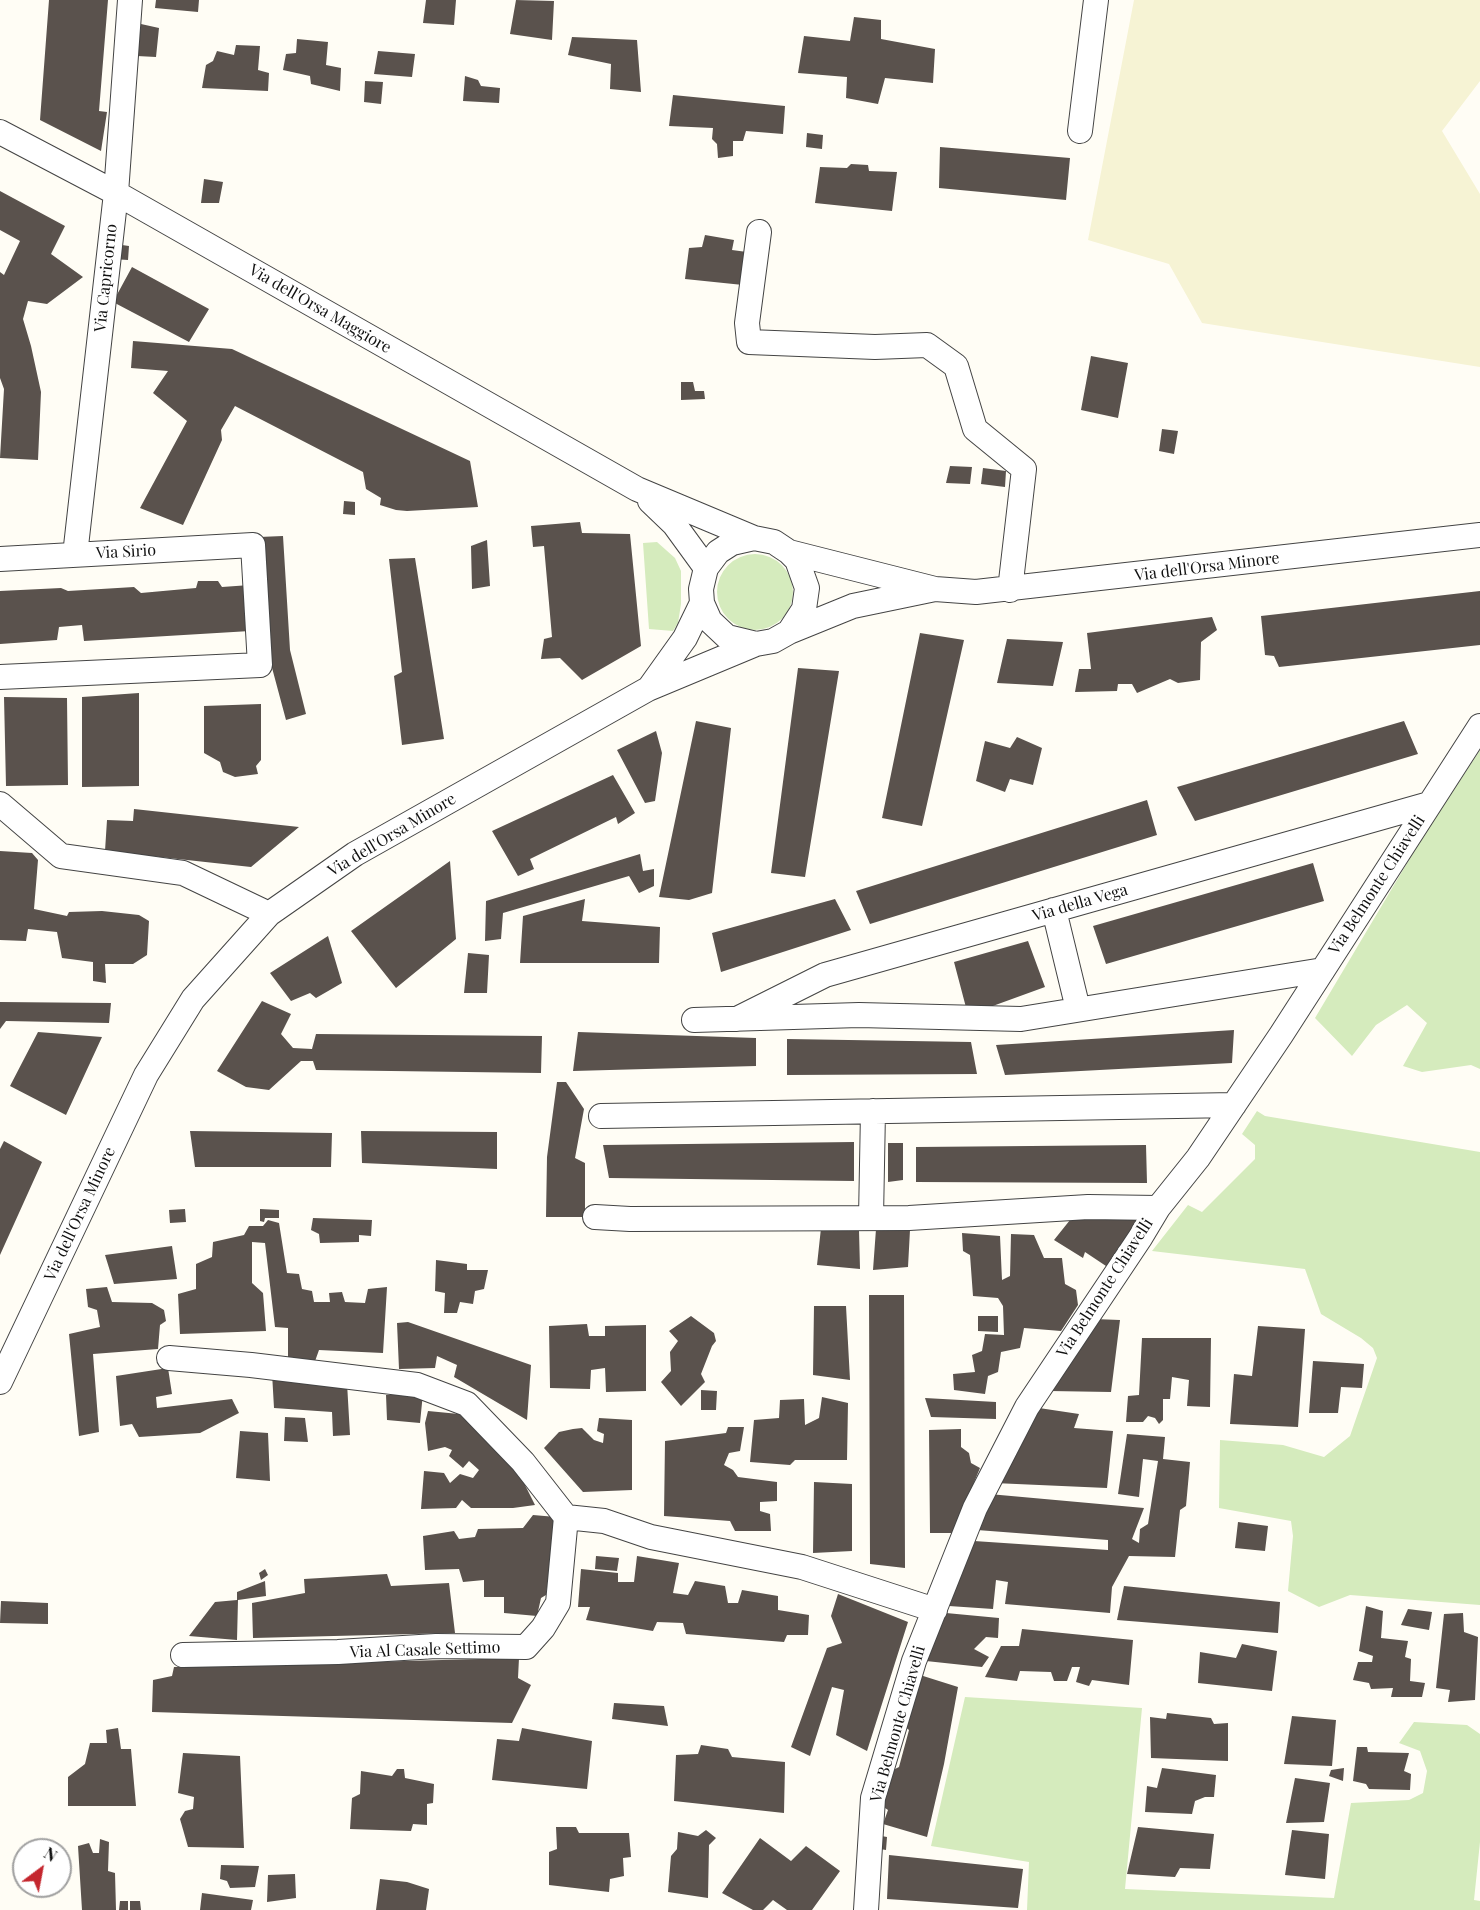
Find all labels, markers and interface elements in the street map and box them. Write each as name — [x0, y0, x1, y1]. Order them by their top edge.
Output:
street label: Via Capricorno — [91, 223, 121, 333]
street label: Via dell'Orsa Maggiore — [245, 260, 395, 358]
street label: Via Sirio — [95, 541, 157, 563]
street label: Via dell'Orsa Minore — [1133, 549, 1281, 585]
street label: Via dell'Orsa Minore — [325, 789, 459, 881]
street label: Via Belmonte Chiavelli — [1325, 812, 1429, 958]
street label: Via della Vega — [1030, 880, 1130, 926]
street label: Via dell'Orsa Minore — [40, 1144, 120, 1284]
street label: Via Belmonte Chiavelli — [1053, 1215, 1157, 1361]
street label: Via Al Casale Settimo — [349, 1638, 501, 1662]
street label: Via Belmonte Chiavelli — [866, 1644, 930, 1804]
north arrow — [12, 1838, 72, 1898]
text: N — [40, 1842, 61, 1866]

